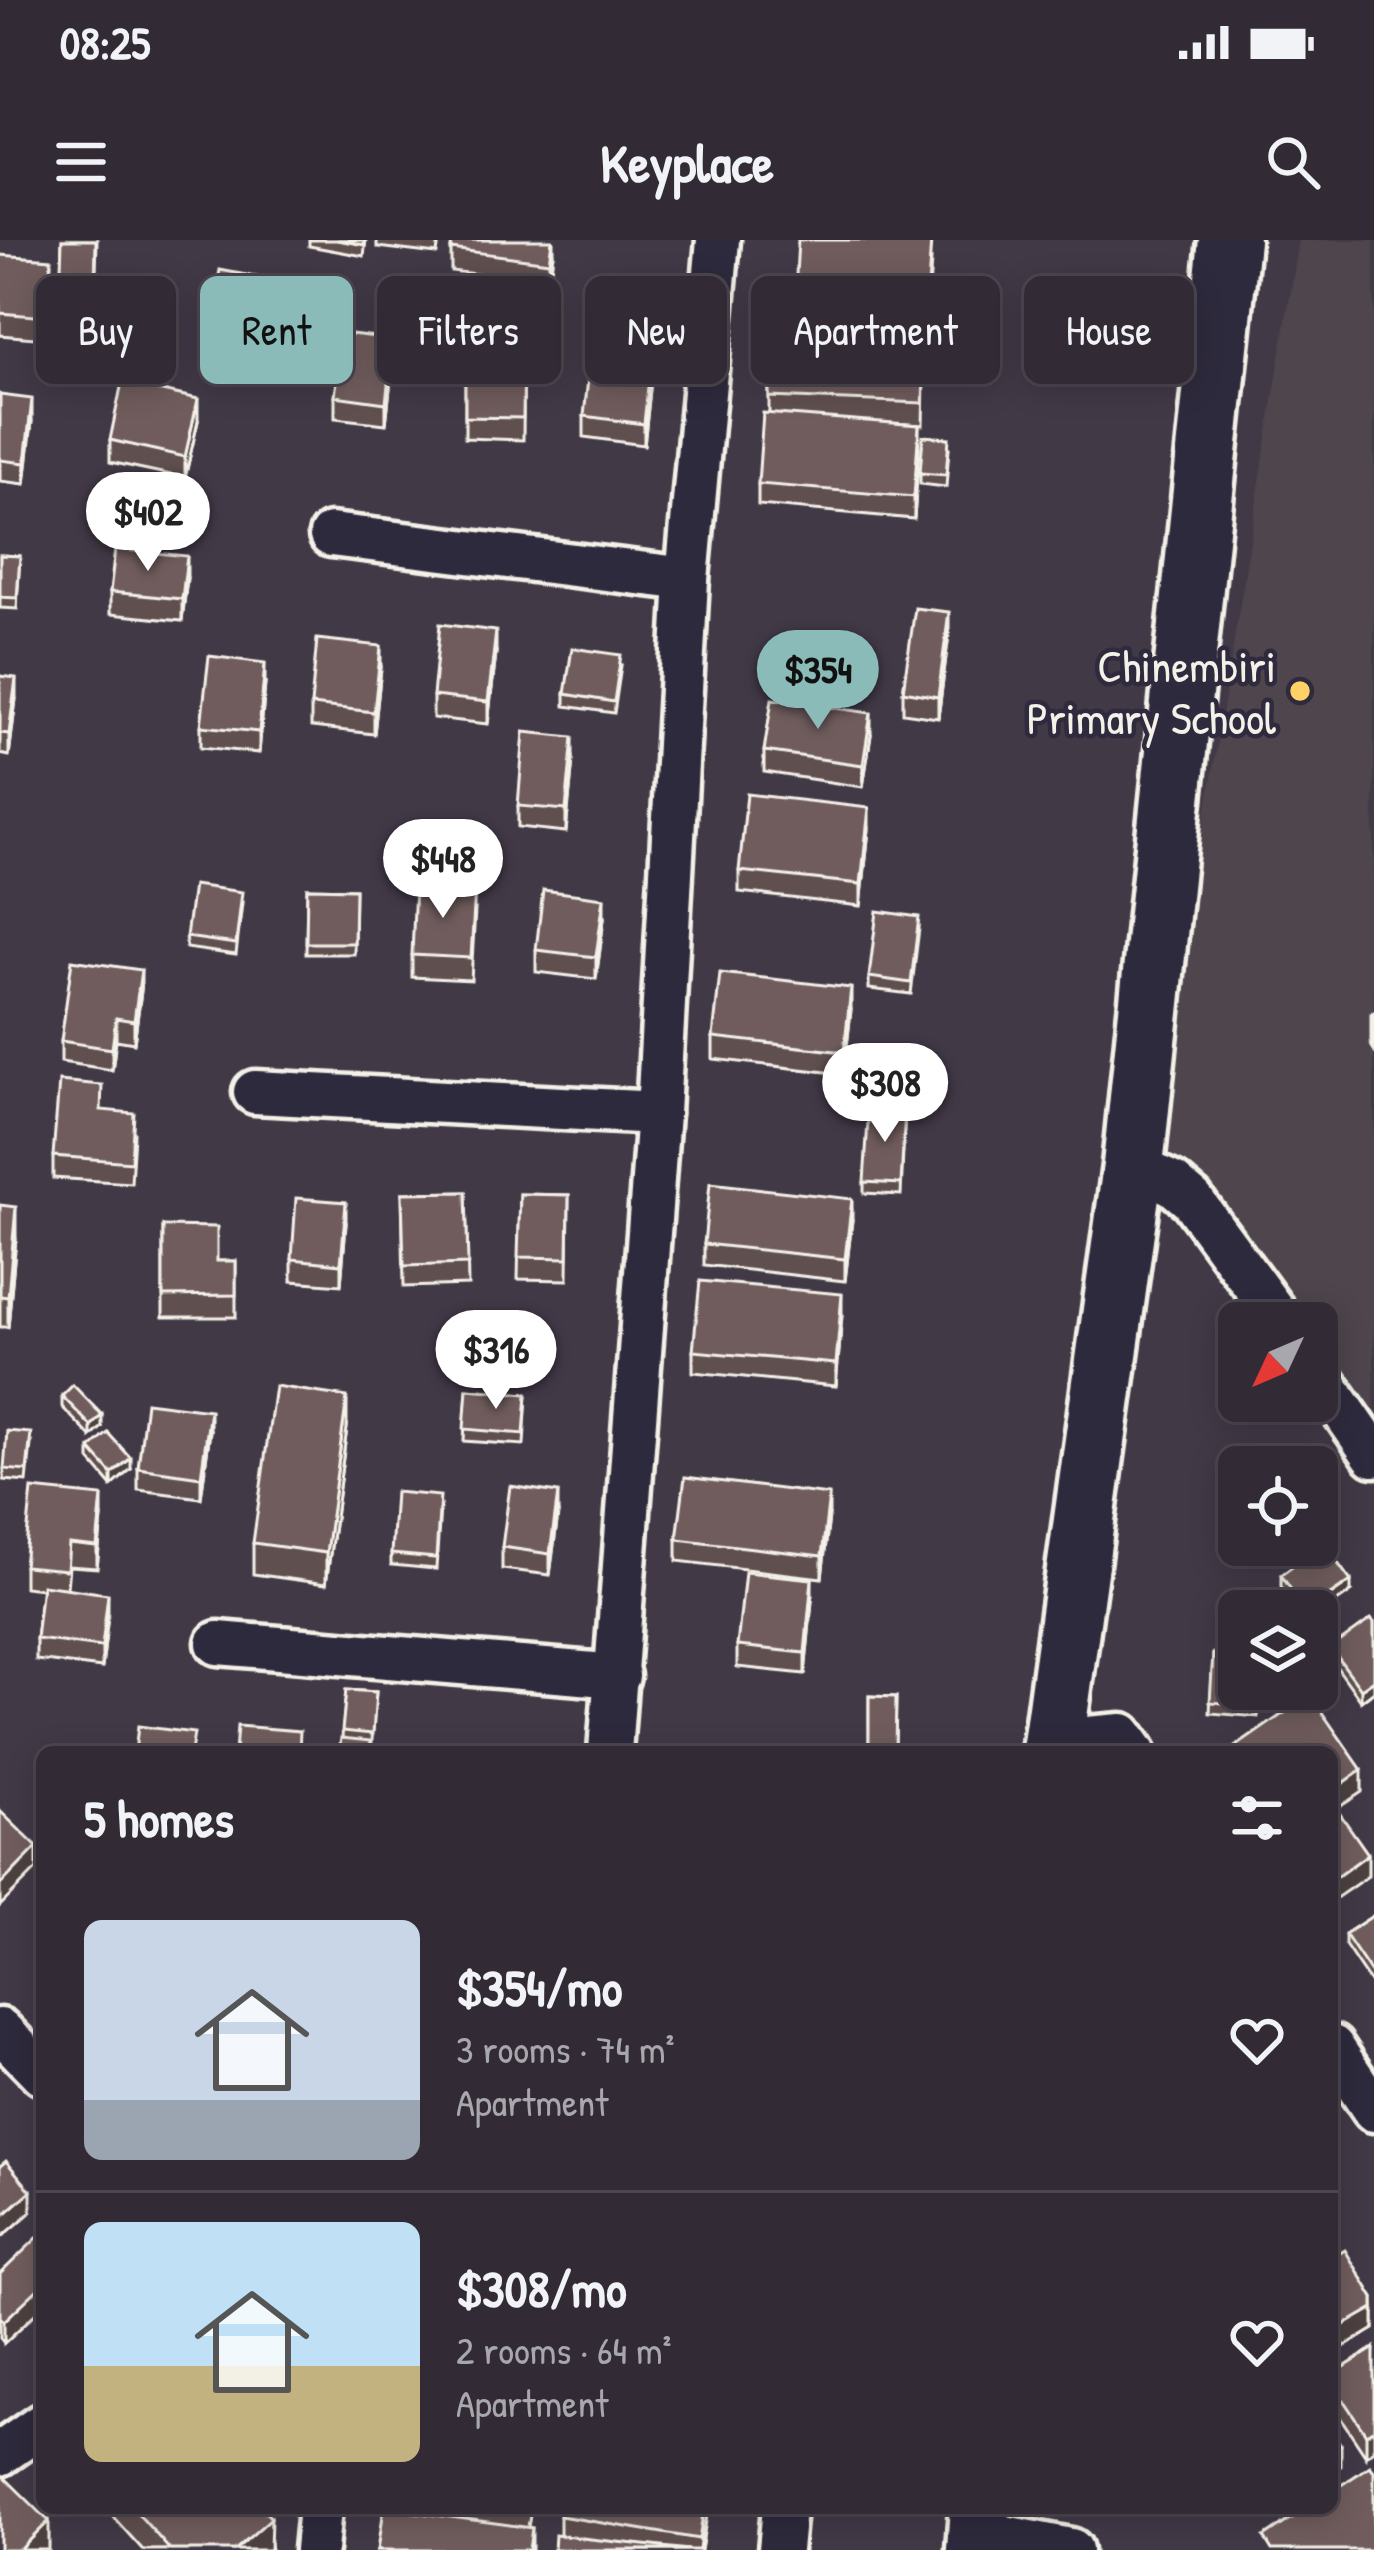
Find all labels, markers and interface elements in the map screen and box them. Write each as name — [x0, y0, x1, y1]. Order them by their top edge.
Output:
text: 08:25 — [60, 12, 150, 73]
text: Keyplace — [600, 126, 774, 199]
icon: menu — [48, 129, 114, 195]
icon: search — [1260, 129, 1326, 195]
chip: Buy — [36, 276, 176, 384]
chip: Rent — [200, 276, 353, 384]
chip: Filters — [377, 276, 561, 384]
chip: New — [585, 276, 727, 384]
chip: Apartment — [751, 276, 1000, 384]
chip: House — [1024, 276, 1194, 384]
pin: $402 — [77, 472, 219, 574]
text: $402 — [113, 484, 183, 537]
pin: $354 — [747, 630, 889, 732]
place label: Chinembiri Primary School — [1027, 635, 1276, 748]
text: $354 — [784, 642, 852, 695]
marker: Chinembiri Primary School — [1287, 678, 1313, 704]
pin: $448 — [372, 819, 514, 921]
text: $448 — [410, 831, 476, 884]
pin: $308 — [814, 1043, 956, 1145]
text: $308 — [849, 1055, 921, 1108]
north arrow — [1218, 1302, 1338, 1422]
map controls — [1218, 1302, 1338, 1710]
pin: $316 — [425, 1310, 567, 1412]
text: $316 — [463, 1322, 529, 1375]
button: locate — [1218, 1446, 1338, 1566]
button: layers — [1218, 1590, 1338, 1710]
text: 5 homes — [84, 1784, 234, 1853]
icon: filters — [1224, 1785, 1290, 1851]
text: $354/mo — [456, 1953, 622, 2022]
icon: home — [180, 1968, 324, 2112]
icon: heart — [1224, 2007, 1290, 2073]
text: 3 rooms · 74 m² — [456, 2022, 675, 2075]
text: Apartment — [456, 2075, 609, 2128]
text: $308/mo — [456, 2254, 626, 2323]
icon: home — [180, 2270, 324, 2414]
icon: heart — [1224, 2309, 1290, 2375]
text: 2 rooms · 64 m² — [456, 2323, 672, 2376]
text: Apartment — [456, 2376, 609, 2429]

